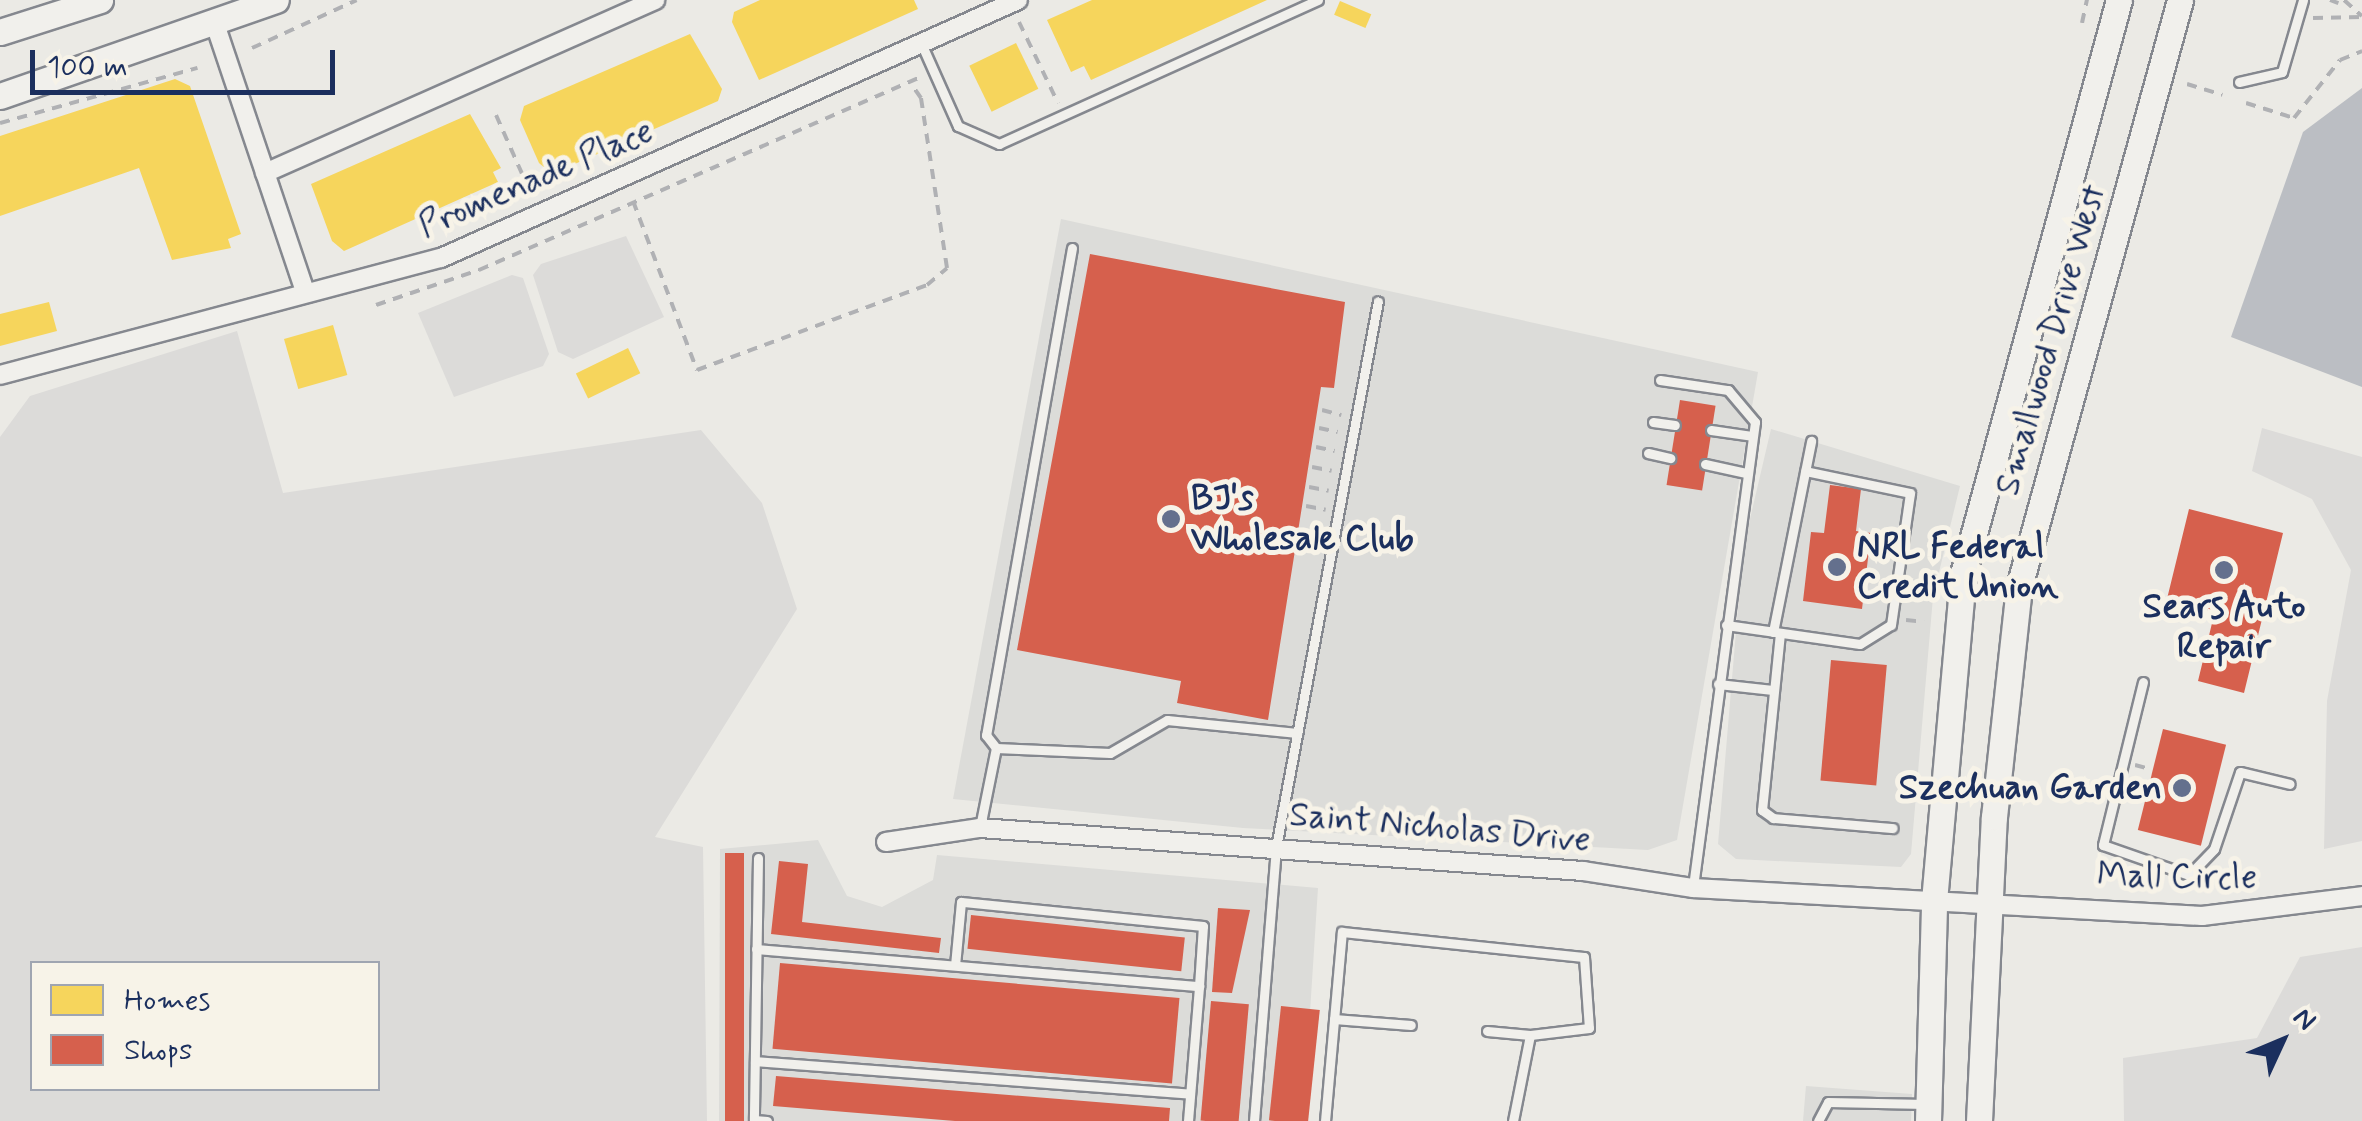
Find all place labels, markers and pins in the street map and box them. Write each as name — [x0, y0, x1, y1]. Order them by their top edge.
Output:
place label: BJ's Wholesale Club — [1191, 478, 1414, 560]
marker: BJ's Wholesale Club — [1160, 508, 1182, 530]
place label: NRL Federal Credit Union — [1857, 526, 2050, 608]
marker: NRL Federal Credit Union — [1826, 556, 1848, 578]
marker: Sears Auto Repair — [2213, 559, 2235, 581]
place label: Sears Auto Repair — [2145, 586, 2303, 668]
place label: Szechuan Garden — [1907, 767, 2162, 809]
marker: Szechuan Garden — [2171, 777, 2193, 799]

